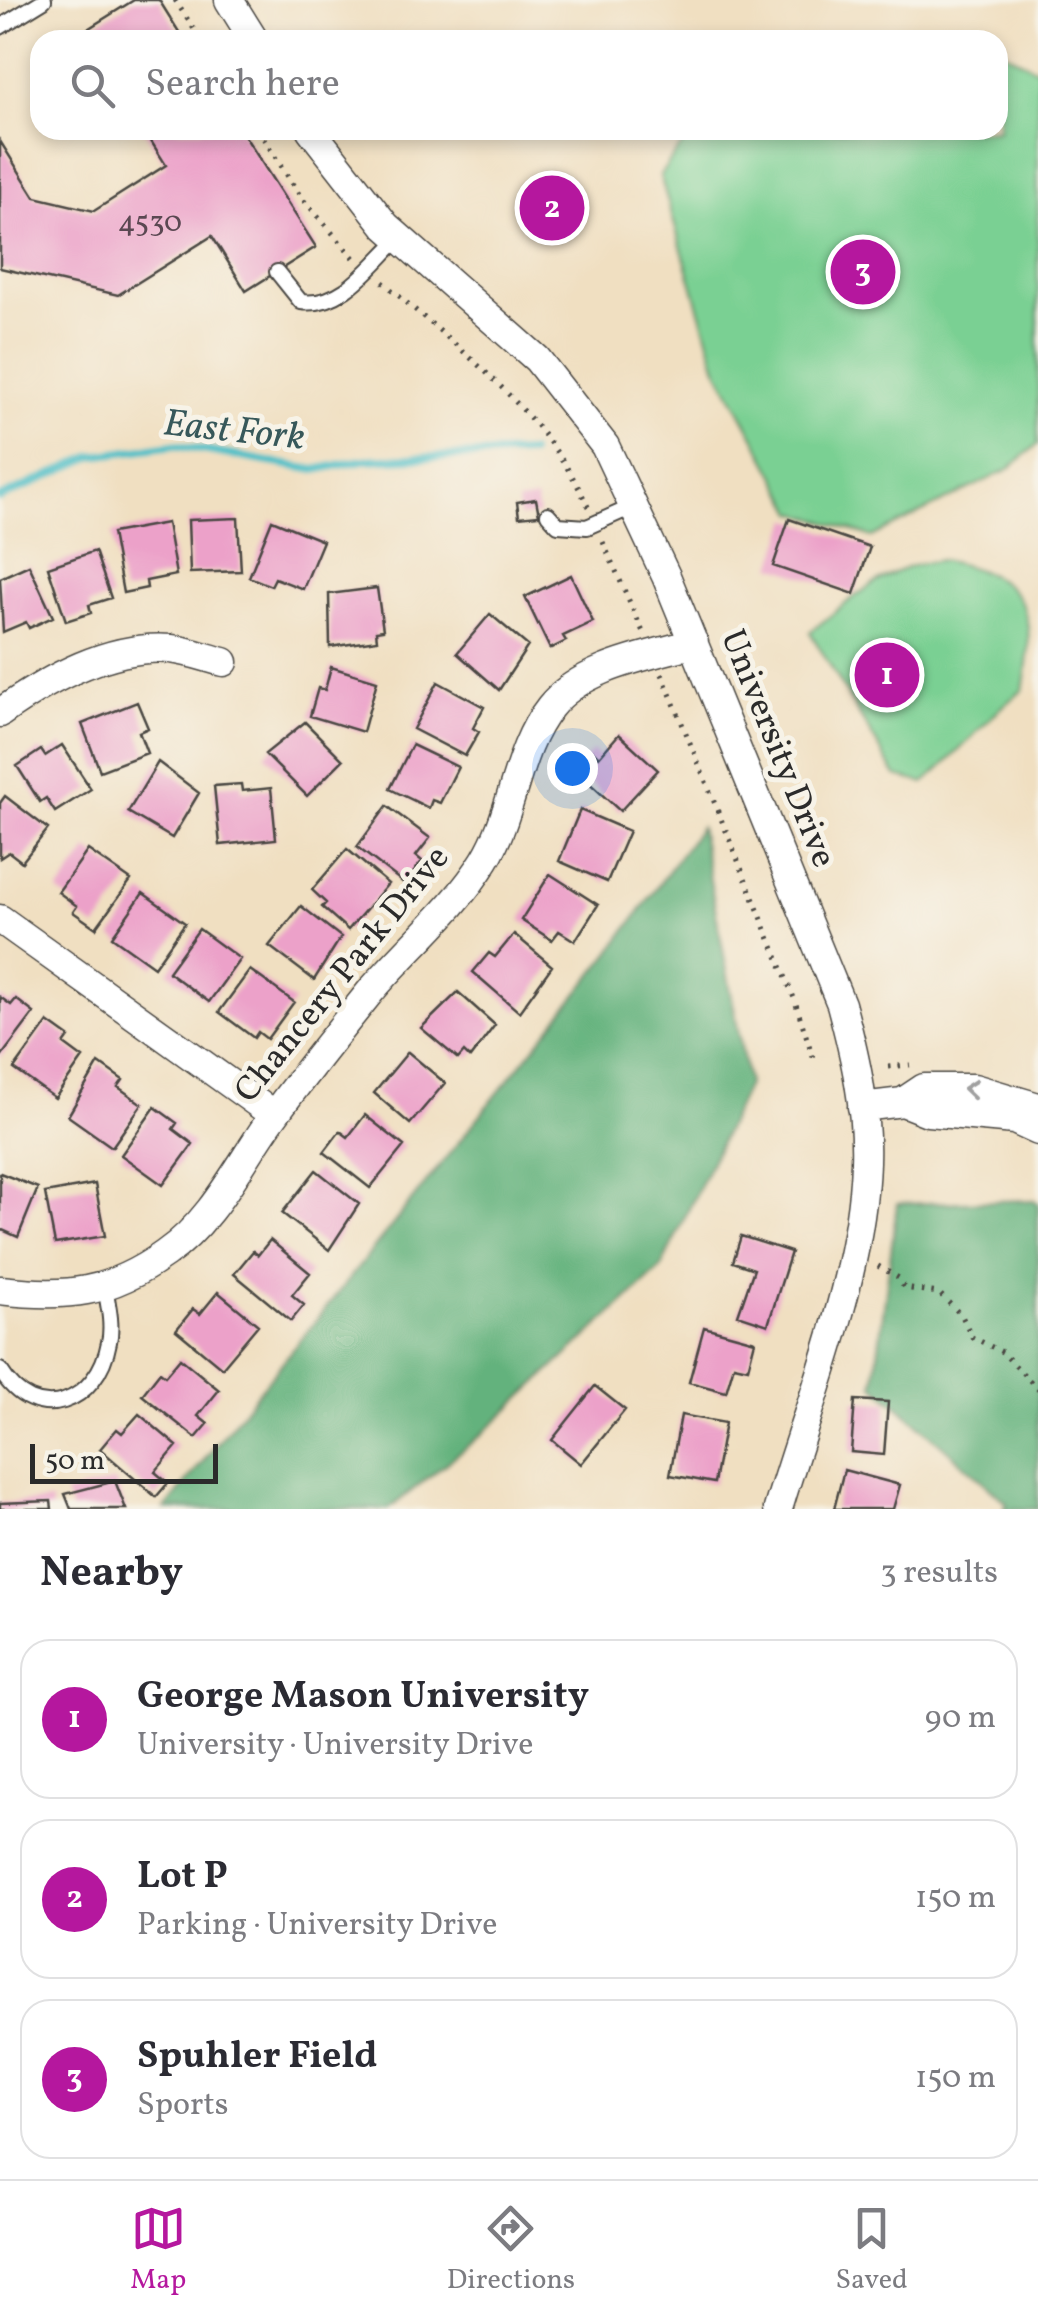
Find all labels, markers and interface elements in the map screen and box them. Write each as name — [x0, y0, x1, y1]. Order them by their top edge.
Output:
search box — [30, 30, 1008, 140]
icon: search — [65, 58, 120, 113]
text: Search here — [145, 59, 340, 112]
pin: 2 — [520, 170, 584, 246]
house number: 4530 — [118, 202, 182, 244]
pin: 3 — [830, 234, 896, 310]
water label: East Fork — [161, 398, 307, 466]
street label: University Drive — [707, 623, 847, 875]
pin: 1 — [854, 638, 920, 712]
your location — [547, 743, 598, 794]
street label: Chancery Park Drive — [224, 836, 462, 1114]
one-way arrow — [961, 1079, 977, 1101]
scale bar — [30, 1439, 218, 1484]
text: 50 m — [45, 1442, 105, 1481]
text: Nearby — [40, 1545, 183, 1604]
text: 3 results — [880, 1552, 998, 1596]
text: George Mason University — [137, 1671, 589, 1724]
text: 1 — [68, 1697, 81, 1741]
text: 90 m — [925, 1697, 996, 1741]
text: University · University Drive — [137, 1724, 533, 1768]
text: Lot P — [137, 1851, 228, 1904]
text: 2 — [66, 1877, 83, 1921]
text: 150 m — [915, 1877, 996, 1921]
text: Parking · University Drive — [137, 1904, 497, 1948]
text: Spuhler Field — [137, 2031, 378, 2084]
text: 3 — [66, 2057, 83, 2101]
text: 150 m — [915, 2057, 996, 2101]
text: Sports — [137, 2084, 228, 2128]
tab: Map — [130, 2201, 186, 2300]
tab: Directions — [447, 2201, 575, 2300]
tab: Saved — [836, 2201, 908, 2300]

